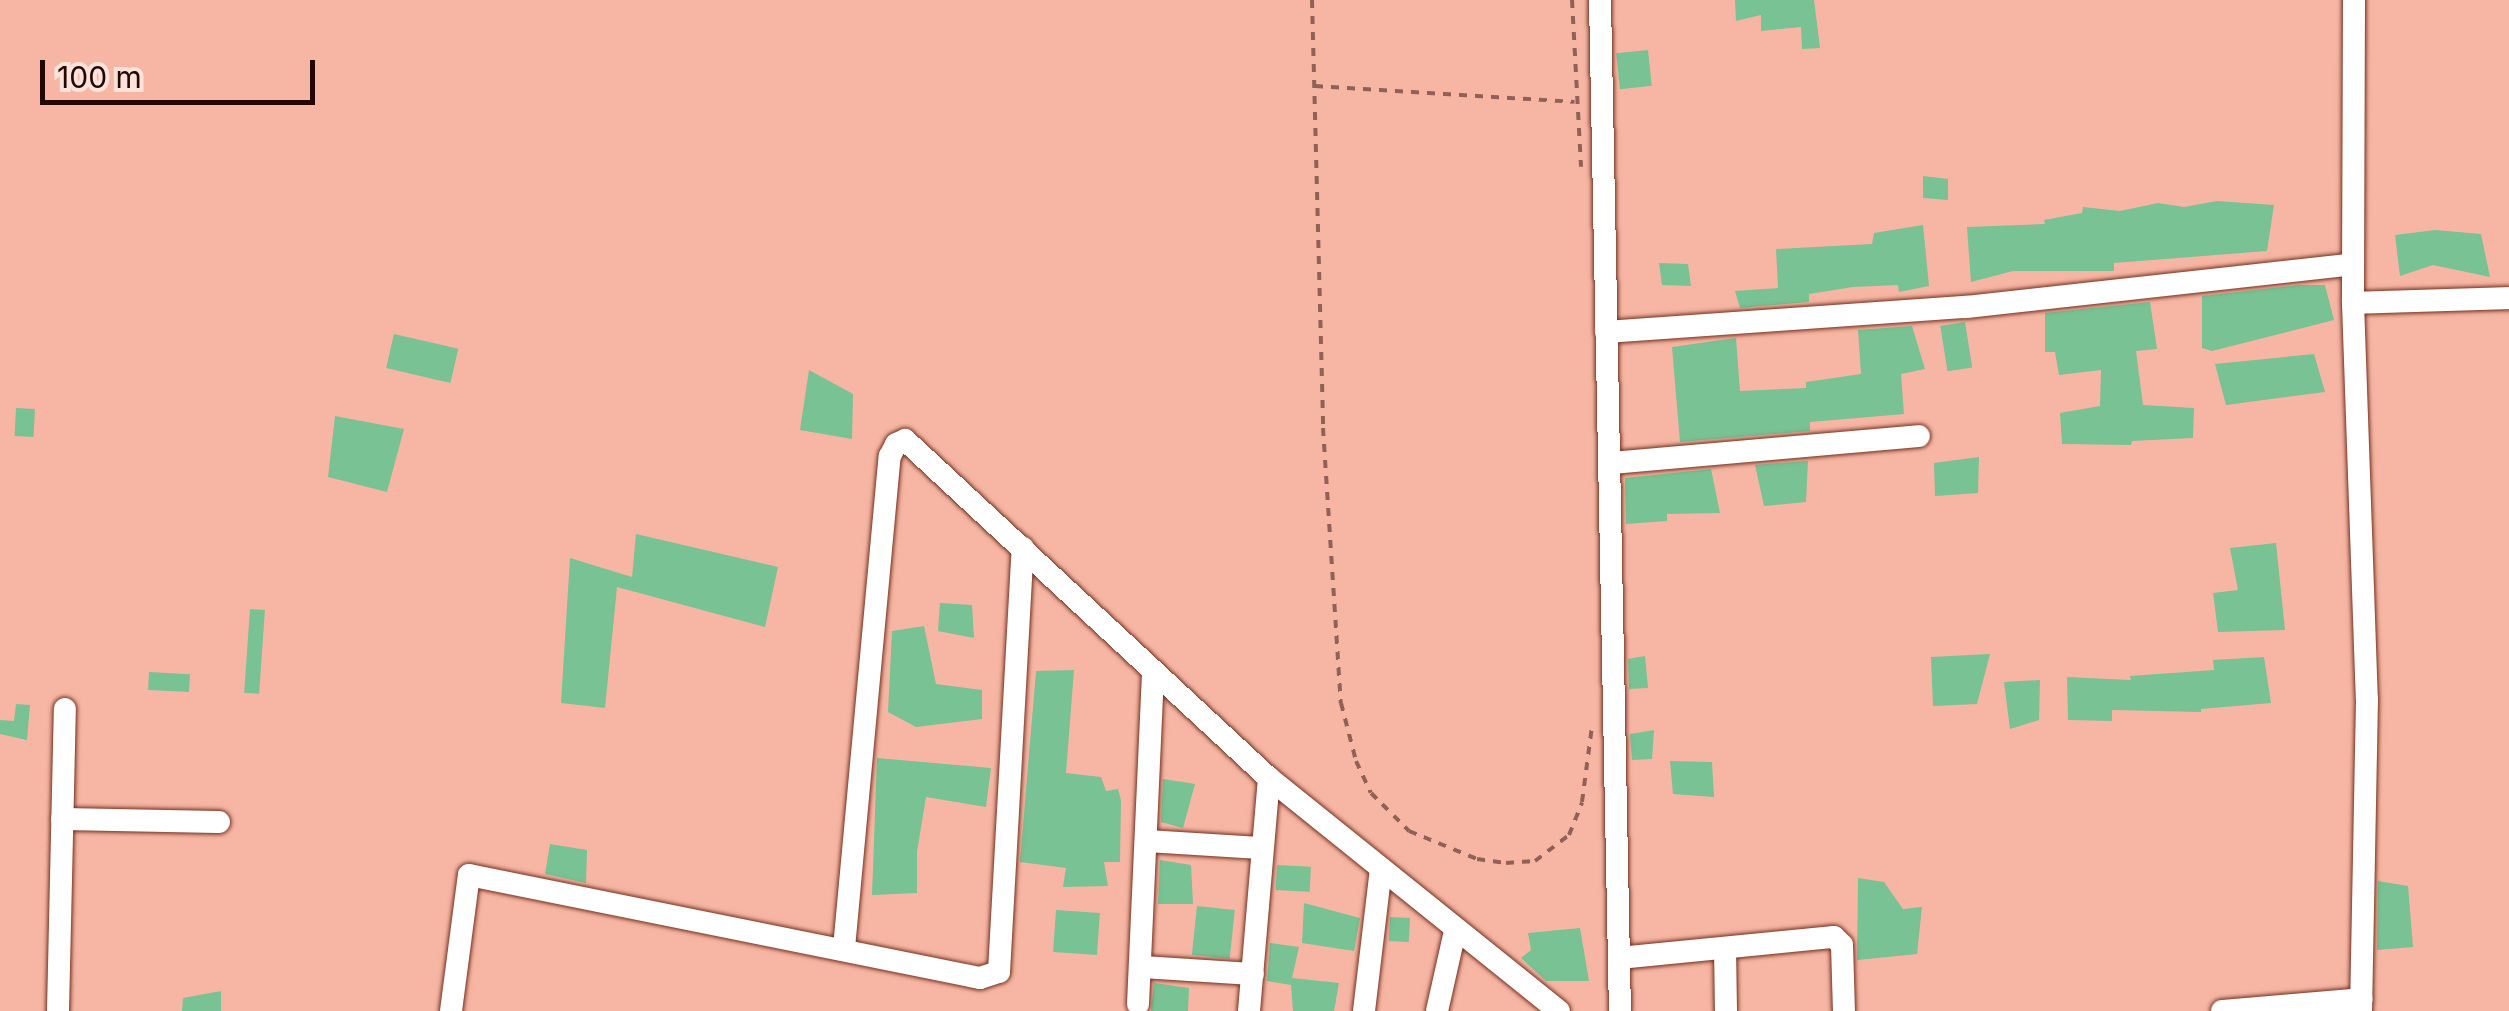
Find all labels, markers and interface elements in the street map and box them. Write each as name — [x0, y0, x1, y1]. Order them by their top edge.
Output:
scale bar — [45, 40, 320, 102]
text: 100 m — [57, 59, 142, 95]

